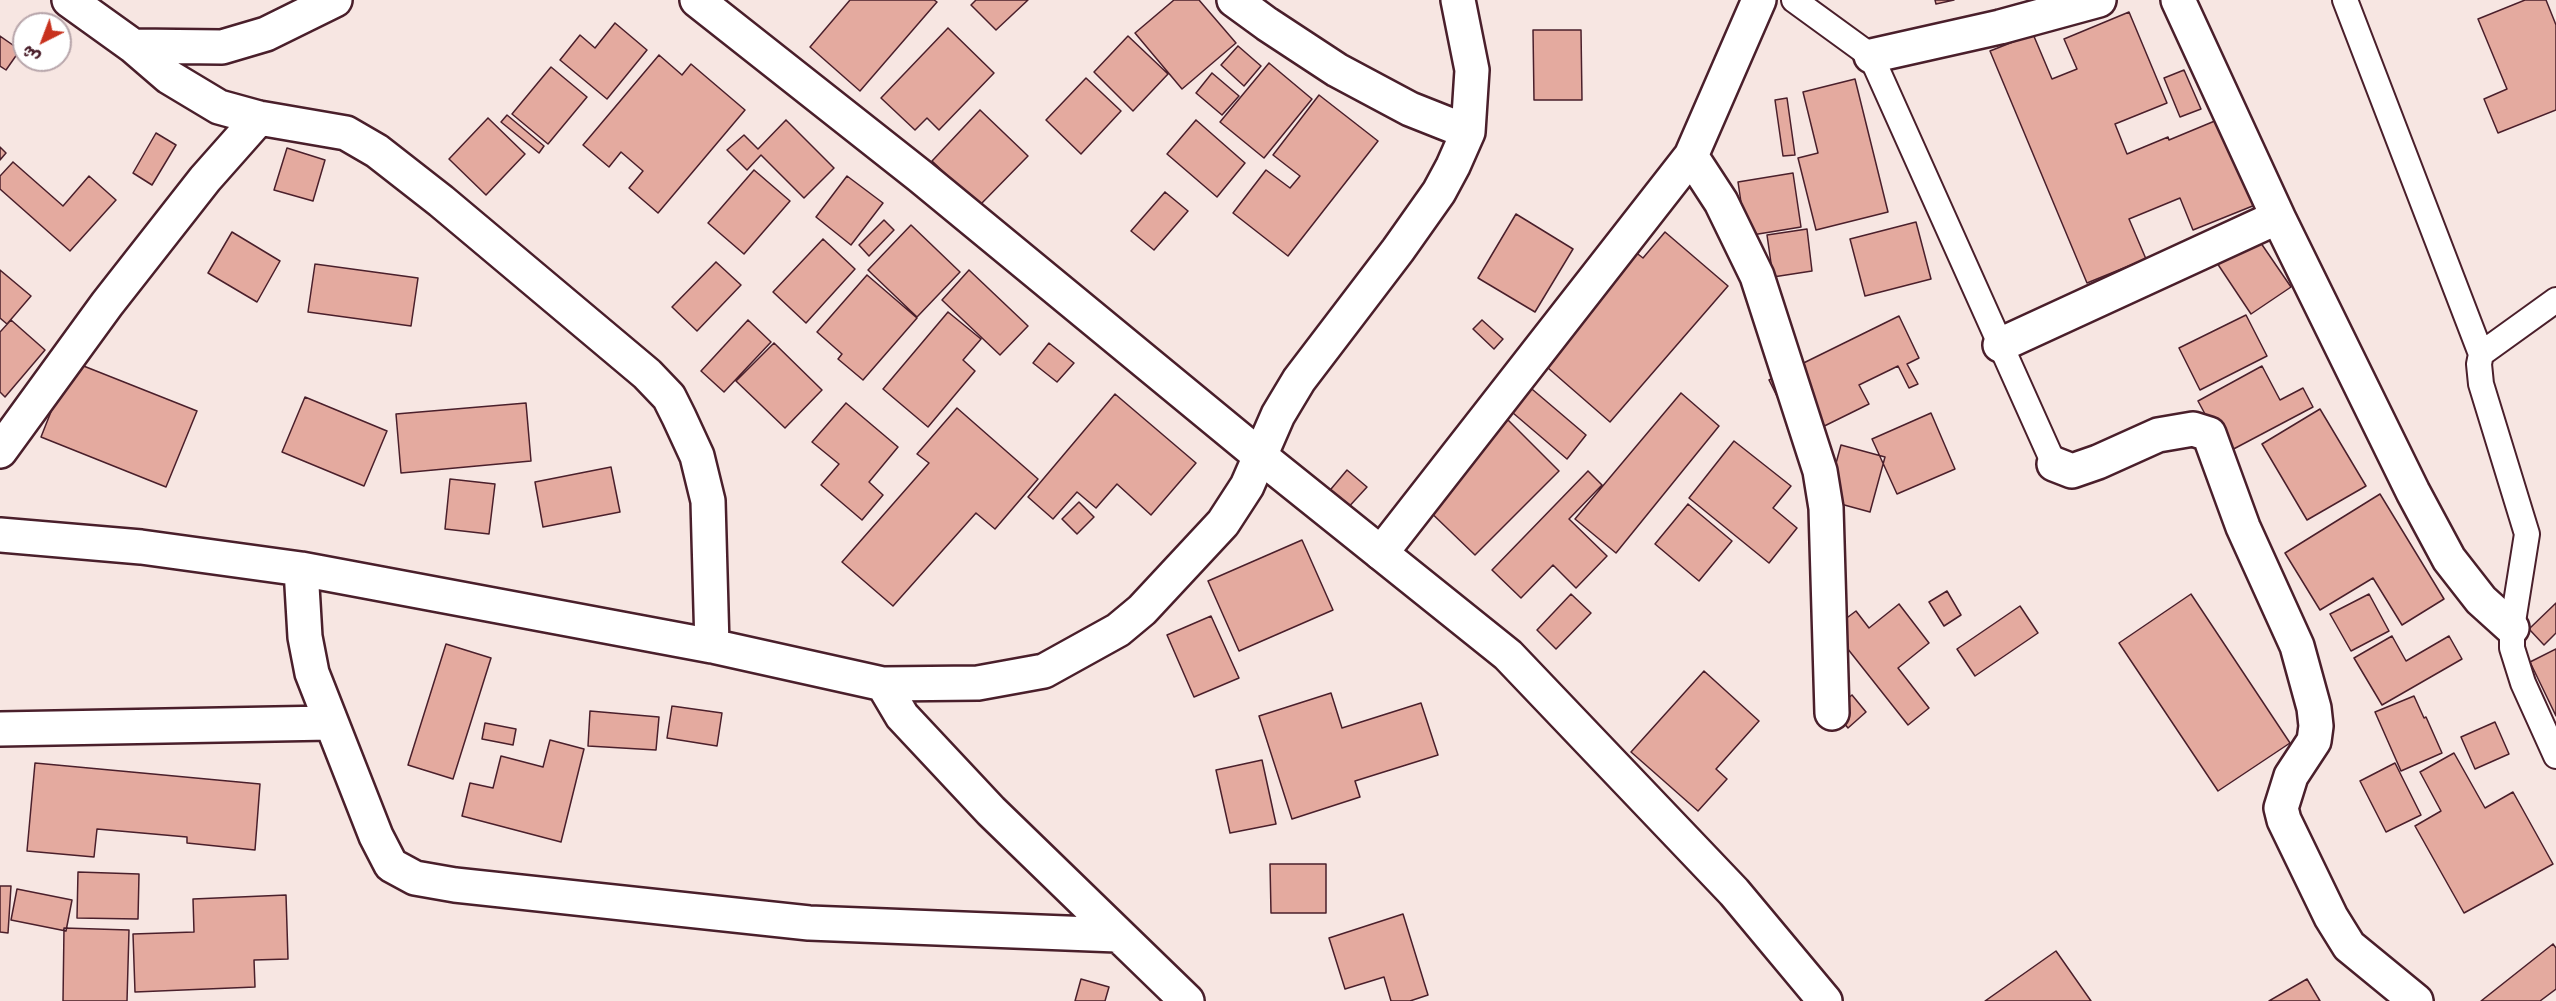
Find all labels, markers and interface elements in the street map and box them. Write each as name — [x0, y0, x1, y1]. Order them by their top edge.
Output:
north arrow — [12, 12, 72, 72]
text: ش — [17, 40, 45, 68]

